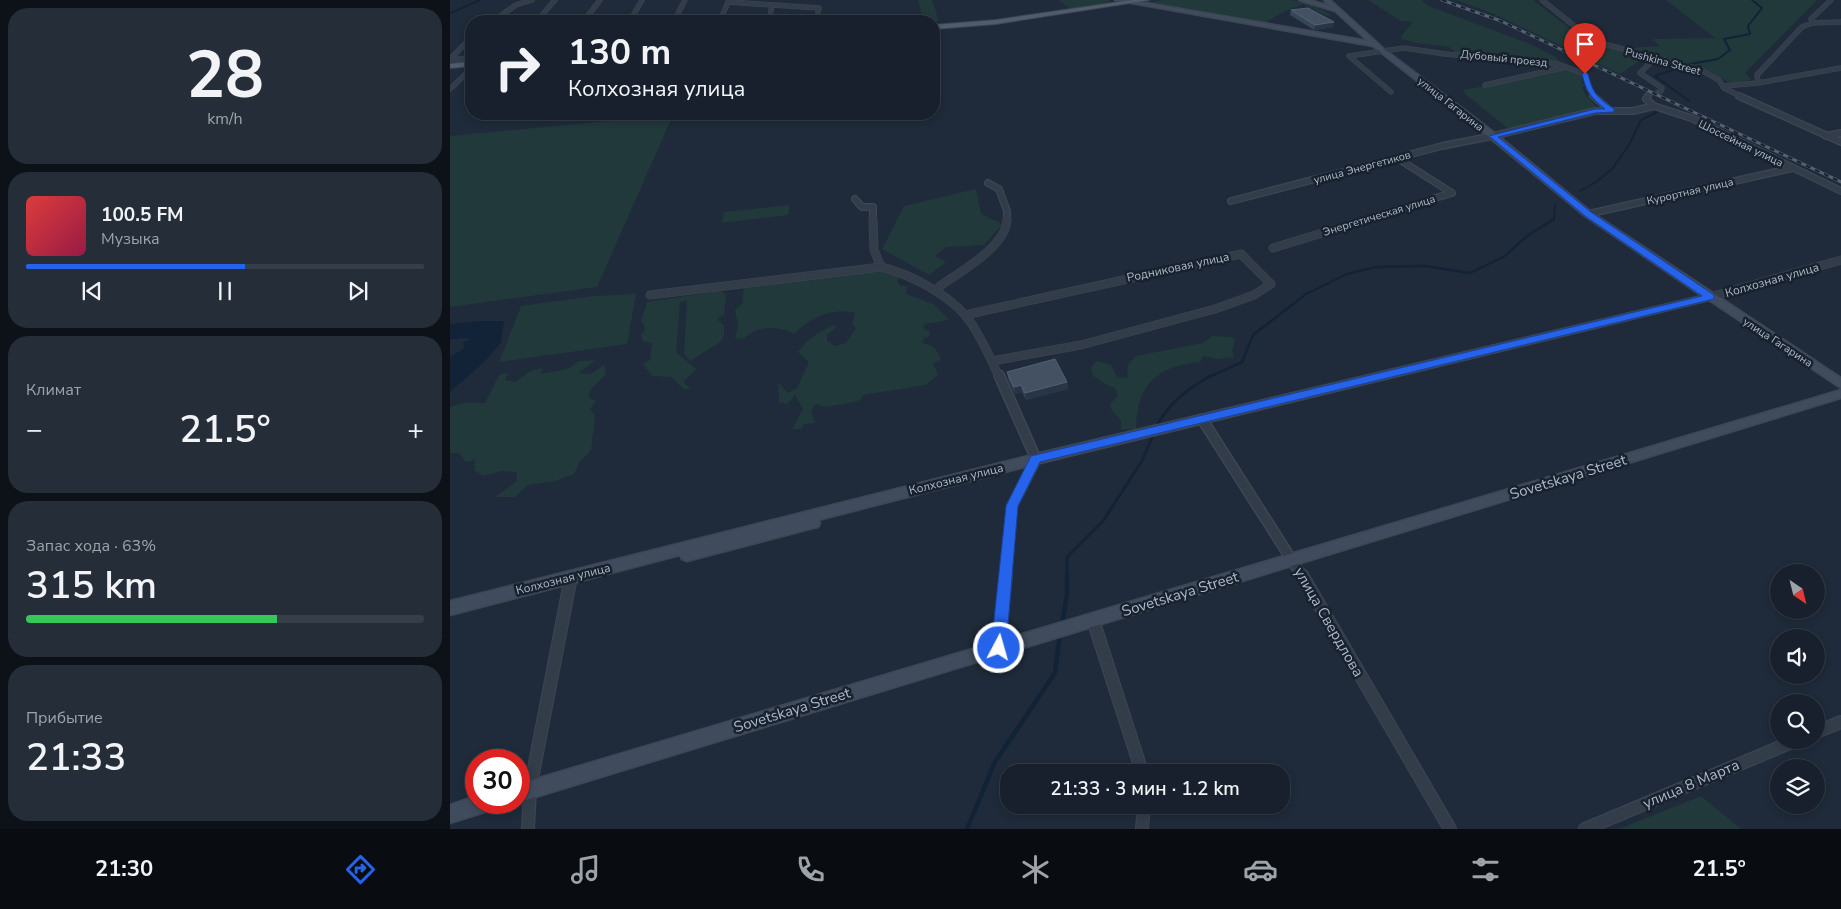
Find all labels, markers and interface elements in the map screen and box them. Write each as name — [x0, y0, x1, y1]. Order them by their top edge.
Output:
pin — [1564, 23, 1606, 74]
text: 130 m — [568, 29, 671, 76]
icon: arrive — [1571, 30, 1599, 58]
text: 28 — [186, 31, 264, 120]
icon: right — [485, 35, 550, 100]
street label: Pushkina Street — [1623, 44, 1702, 79]
street label: Дубовый проезд — [1460, 46, 1549, 71]
text: Колхозная улица — [568, 74, 745, 104]
street label: улица Гагарина — [1415, 74, 1487, 135]
text: km/h — [207, 108, 243, 130]
street label: Шоссейная улица — [1696, 116, 1786, 170]
street label: улица Энергетиков — [1312, 147, 1412, 188]
street label: Курортная улица — [1645, 174, 1735, 209]
street label: Энергетическая улица — [1321, 191, 1437, 240]
text: 100.5 FM — [101, 202, 184, 228]
text: Музыка — [101, 228, 160, 250]
street label: Родниковая улица — [1125, 248, 1231, 286]
street label: Колхозная улица — [1723, 259, 1821, 301]
icon: previous — [78, 277, 106, 305]
icon: pause — [211, 277, 239, 305]
icon: next — [344, 277, 372, 305]
street label: улица Гагарина — [1740, 314, 1815, 371]
text: Климат — [26, 379, 81, 401]
text: 21.5° — [179, 404, 271, 455]
text: − — [26, 411, 43, 449]
text: + — [407, 411, 424, 449]
street label: Sovetskaya Street — [1507, 450, 1630, 504]
street label: Колхозная улица — [907, 460, 1005, 498]
text: Запас хода · 63% — [26, 535, 156, 557]
text: 315 km — [26, 560, 157, 611]
street label: Колхозная улица — [514, 560, 612, 598]
street label: улица Свердлова — [1290, 564, 1368, 680]
north arrow — [1770, 564, 1825, 619]
map controls — [1770, 564, 1825, 814]
street label: Sovetskaya Street — [1119, 567, 1242, 621]
position arrow — [972, 621, 1024, 673]
button: sound — [1770, 629, 1825, 684]
street label: Sovetskaya Street — [731, 683, 854, 737]
button: search — [1770, 694, 1825, 749]
text: Прибытие — [26, 707, 103, 729]
text: 21:33 — [26, 732, 126, 783]
speed limit sign: 30 — [465, 749, 530, 814]
street label: улица 8 Марта — [1640, 755, 1742, 813]
button: layers — [1770, 759, 1825, 814]
text: 21:33 · 3 мин · 1.2 km — [1050, 776, 1240, 802]
icon: directions — [343, 852, 378, 887]
icon: music — [568, 852, 603, 887]
icon: phone — [793, 852, 828, 887]
icon: climate — [1018, 852, 1053, 887]
icon: car — [1243, 852, 1278, 887]
icon: filters — [1468, 852, 1503, 887]
text: 21:30 — [95, 854, 153, 884]
text: 21.5° — [1693, 854, 1746, 884]

